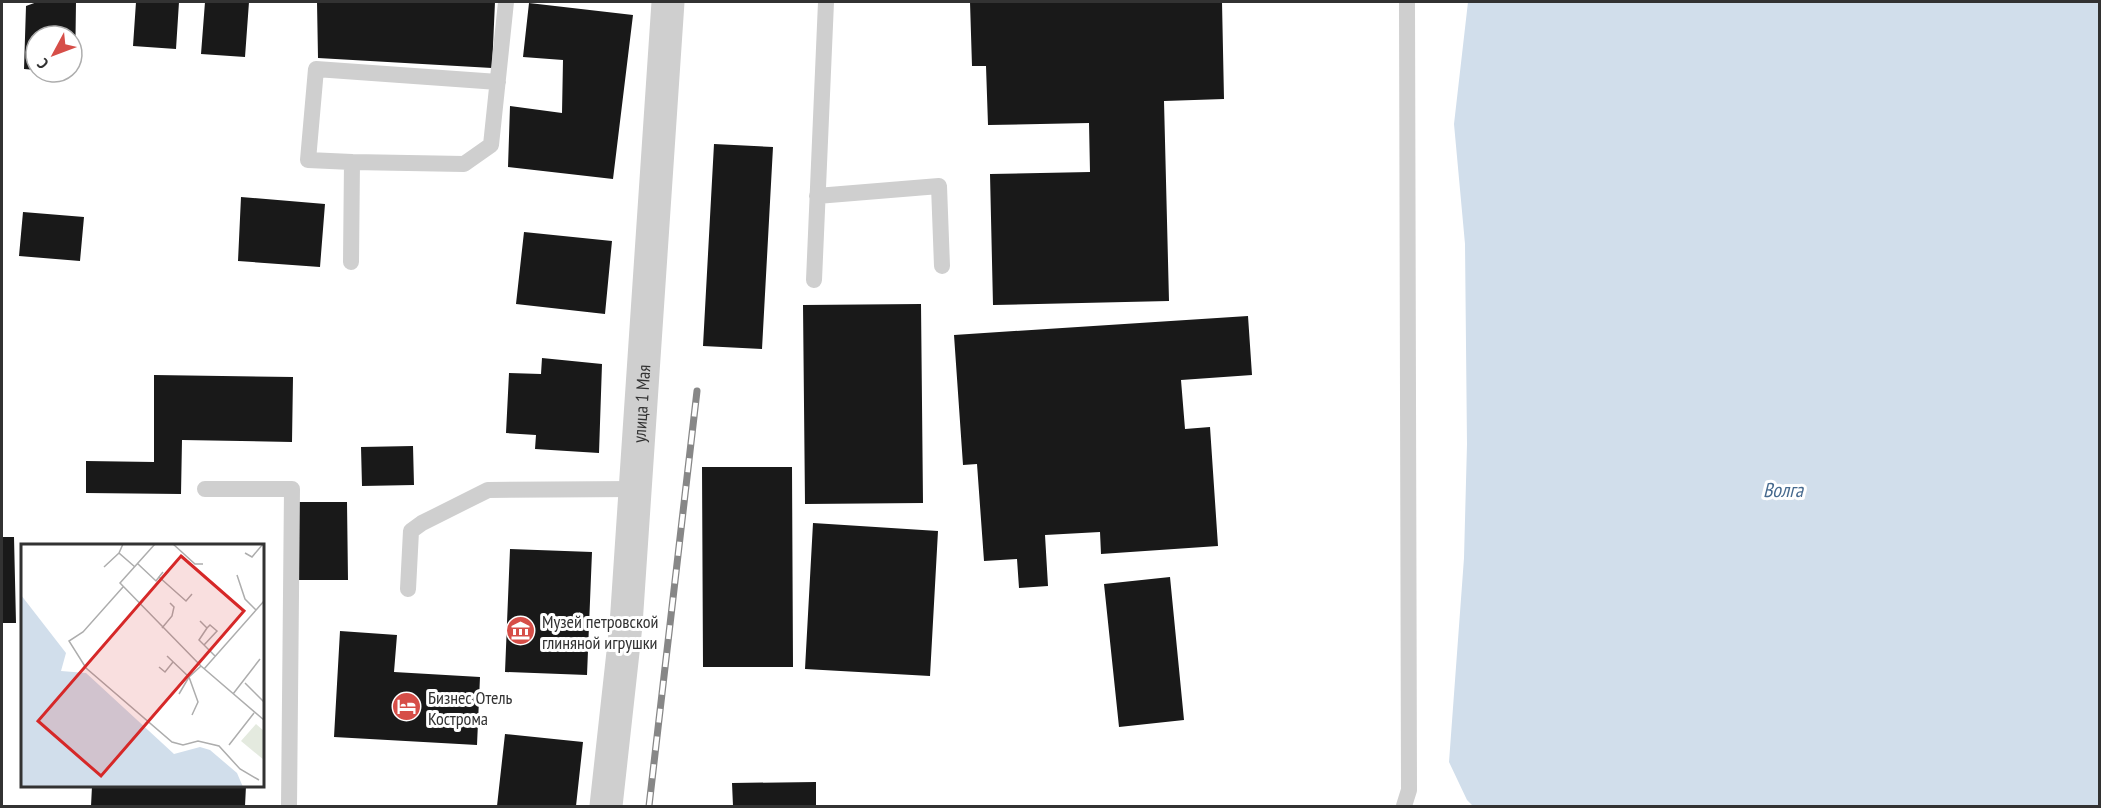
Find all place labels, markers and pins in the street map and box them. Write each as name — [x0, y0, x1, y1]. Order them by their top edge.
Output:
place label: Музей петровской глиняной игрушки — [542, 610, 658, 654]
museum icon: Музей петровской глиняной игрушки — [505, 615, 537, 647]
place label: Бизнес Отель Кострома — [428, 686, 512, 730]
hotel icon: Бизнес Отель Кострома — [391, 691, 423, 723]

